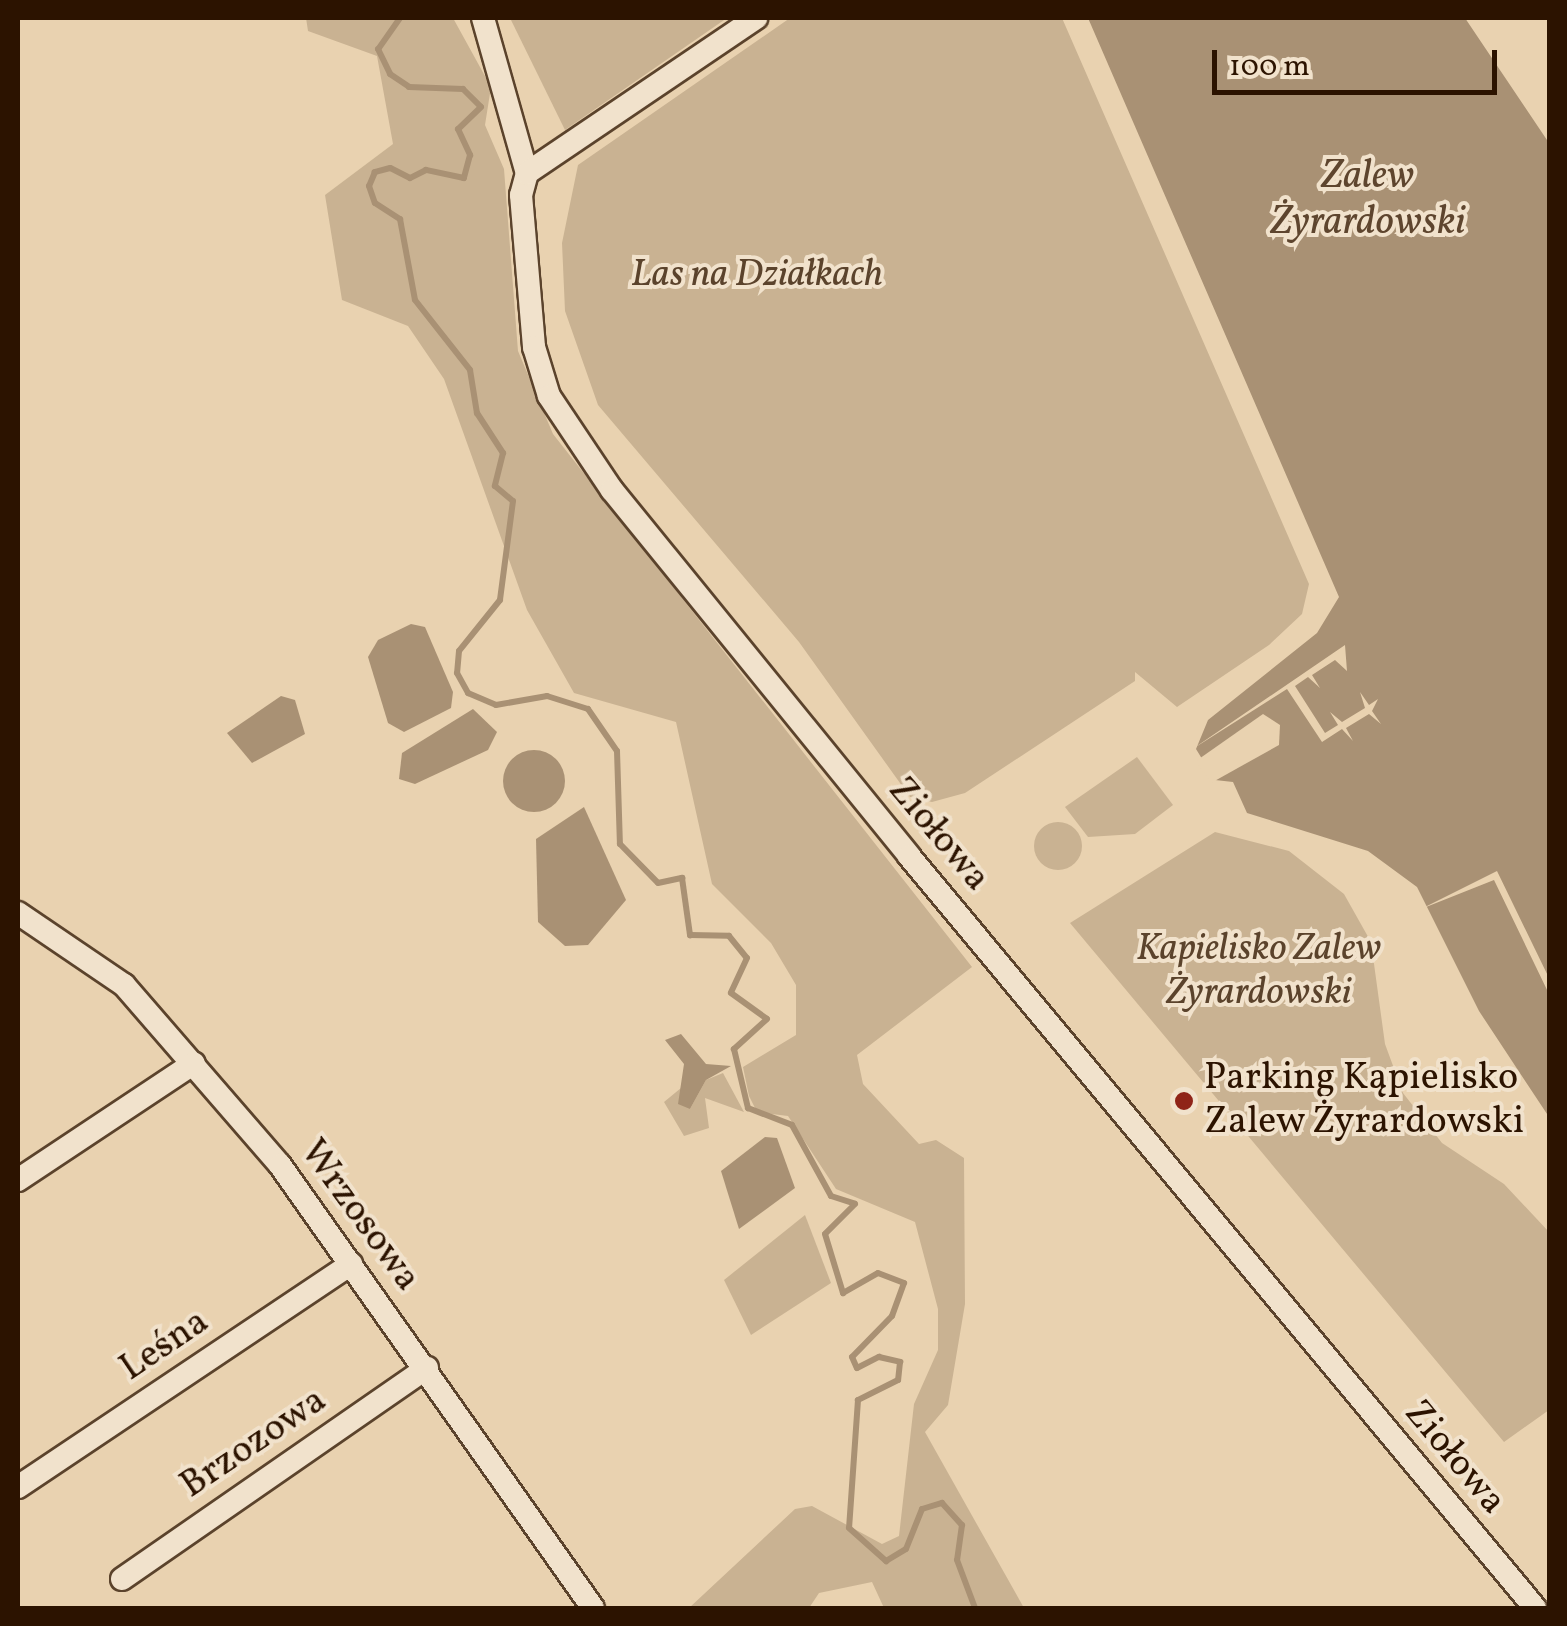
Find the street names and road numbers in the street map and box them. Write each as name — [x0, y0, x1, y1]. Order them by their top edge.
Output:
street label: Ziołowa — [877, 769, 999, 901]
street label: Wrzosowa — [289, 1131, 429, 1301]
street label: Leśna — [112, 1300, 218, 1392]
street label: Brzozowa — [172, 1379, 336, 1509]
street label: Ziołowa — [1393, 1392, 1515, 1524]

